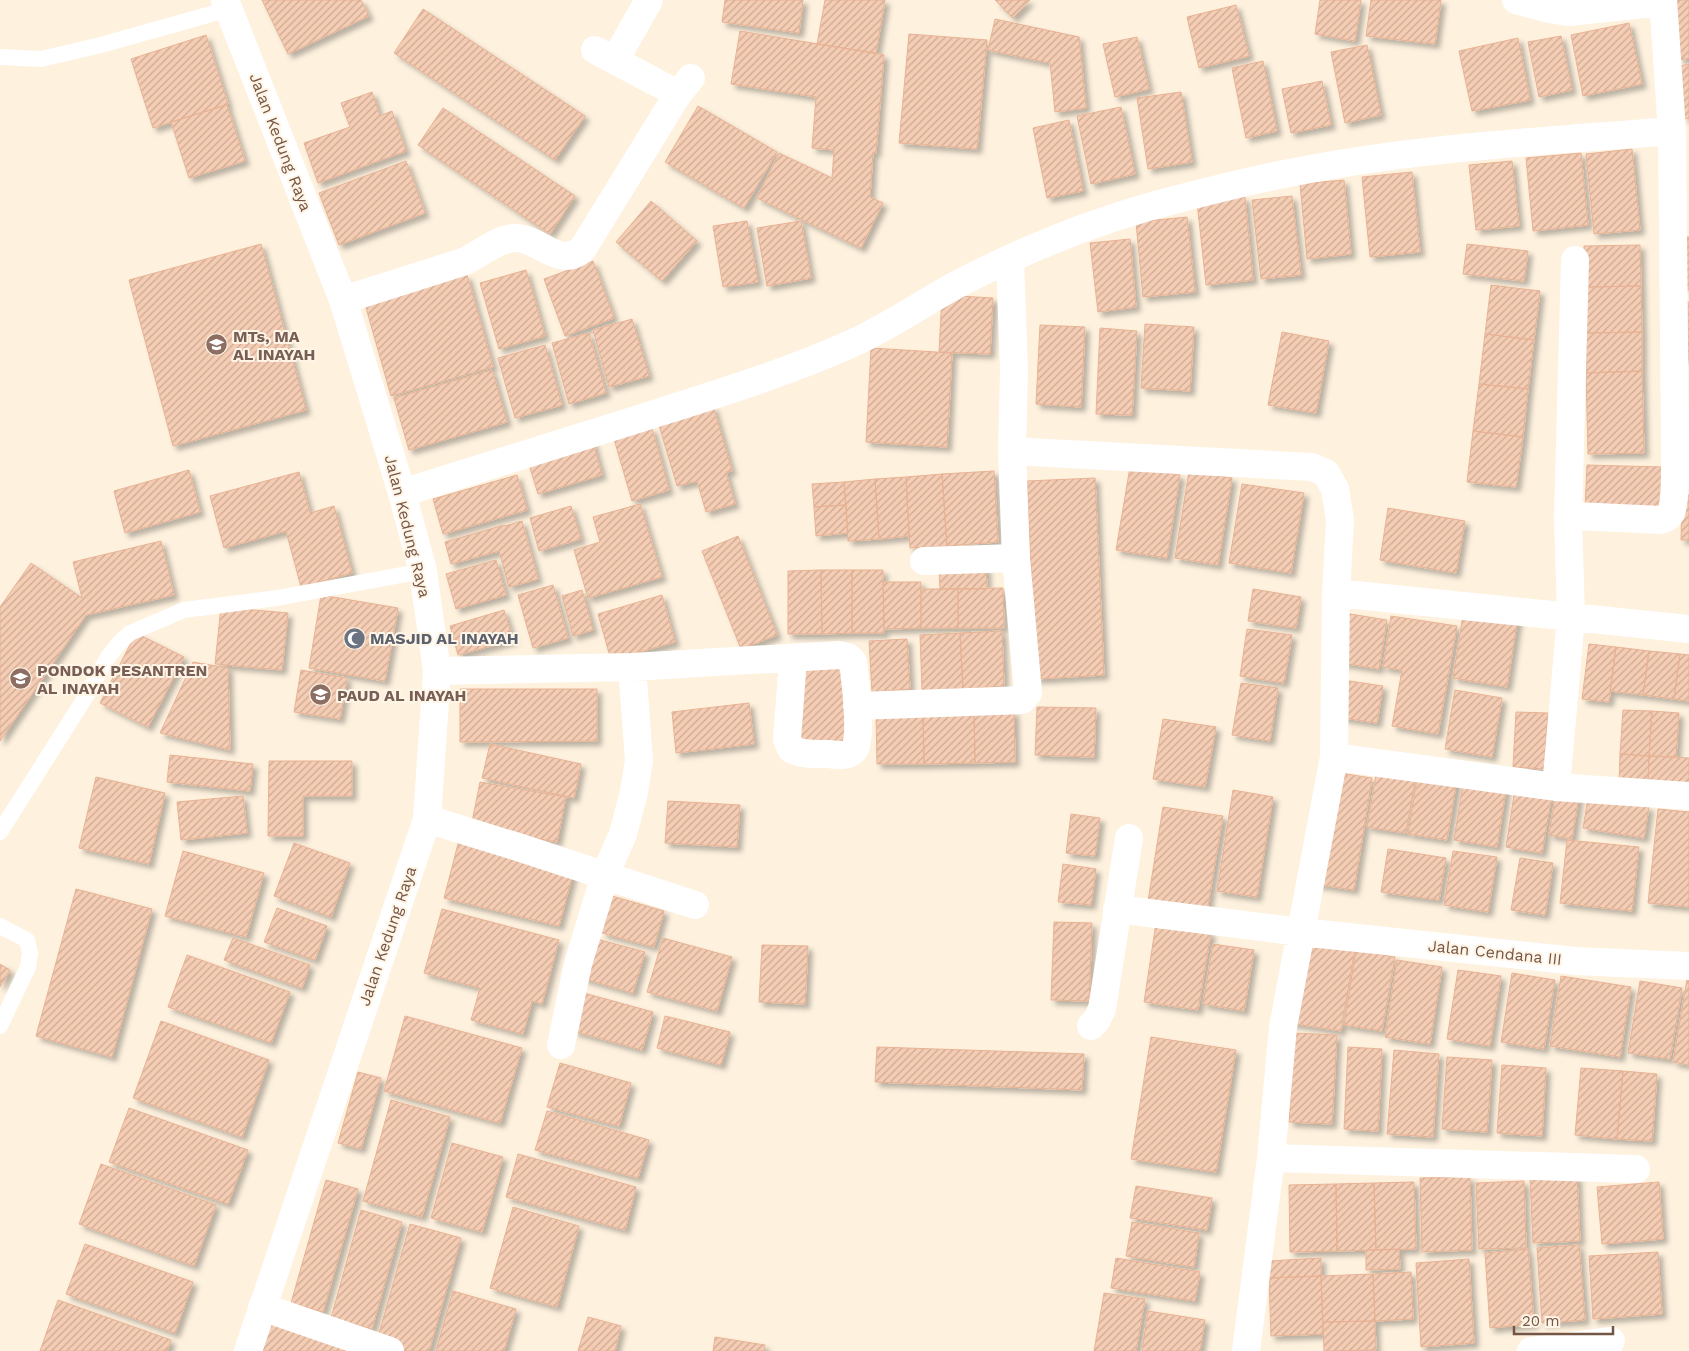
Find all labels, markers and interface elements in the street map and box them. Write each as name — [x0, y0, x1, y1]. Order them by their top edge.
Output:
street label: Jalan Kedung Raya — [245, 70, 316, 214]
place label: MTs, MA AL INAYAH — [233, 327, 315, 364]
school or university icon: MTs, MA AL INAYAH — [205, 333, 229, 357]
street label: Jalan Kedung Raya — [381, 453, 434, 599]
mosque icon: MASJID AL INAYAH — [342, 626, 366, 650]
place label: MASJID AL INAYAH — [370, 629, 519, 648]
place label: PONDOK PESANTREN AL INAYAH — [37, 661, 207, 698]
school or university icon: PONDOK PESANTREN AL INAYAH — [9, 667, 33, 691]
school or university icon: PAUD AL INAYAH — [309, 683, 333, 707]
place label: PAUD AL INAYAH — [337, 686, 466, 705]
street label: Jalan Kedung Raya — [355, 864, 420, 1008]
street label: Jalan Cendana III — [1427, 936, 1563, 969]
scale bar — [1514, 1304, 1613, 1336]
text: 20 m — [1522, 1312, 1560, 1330]

